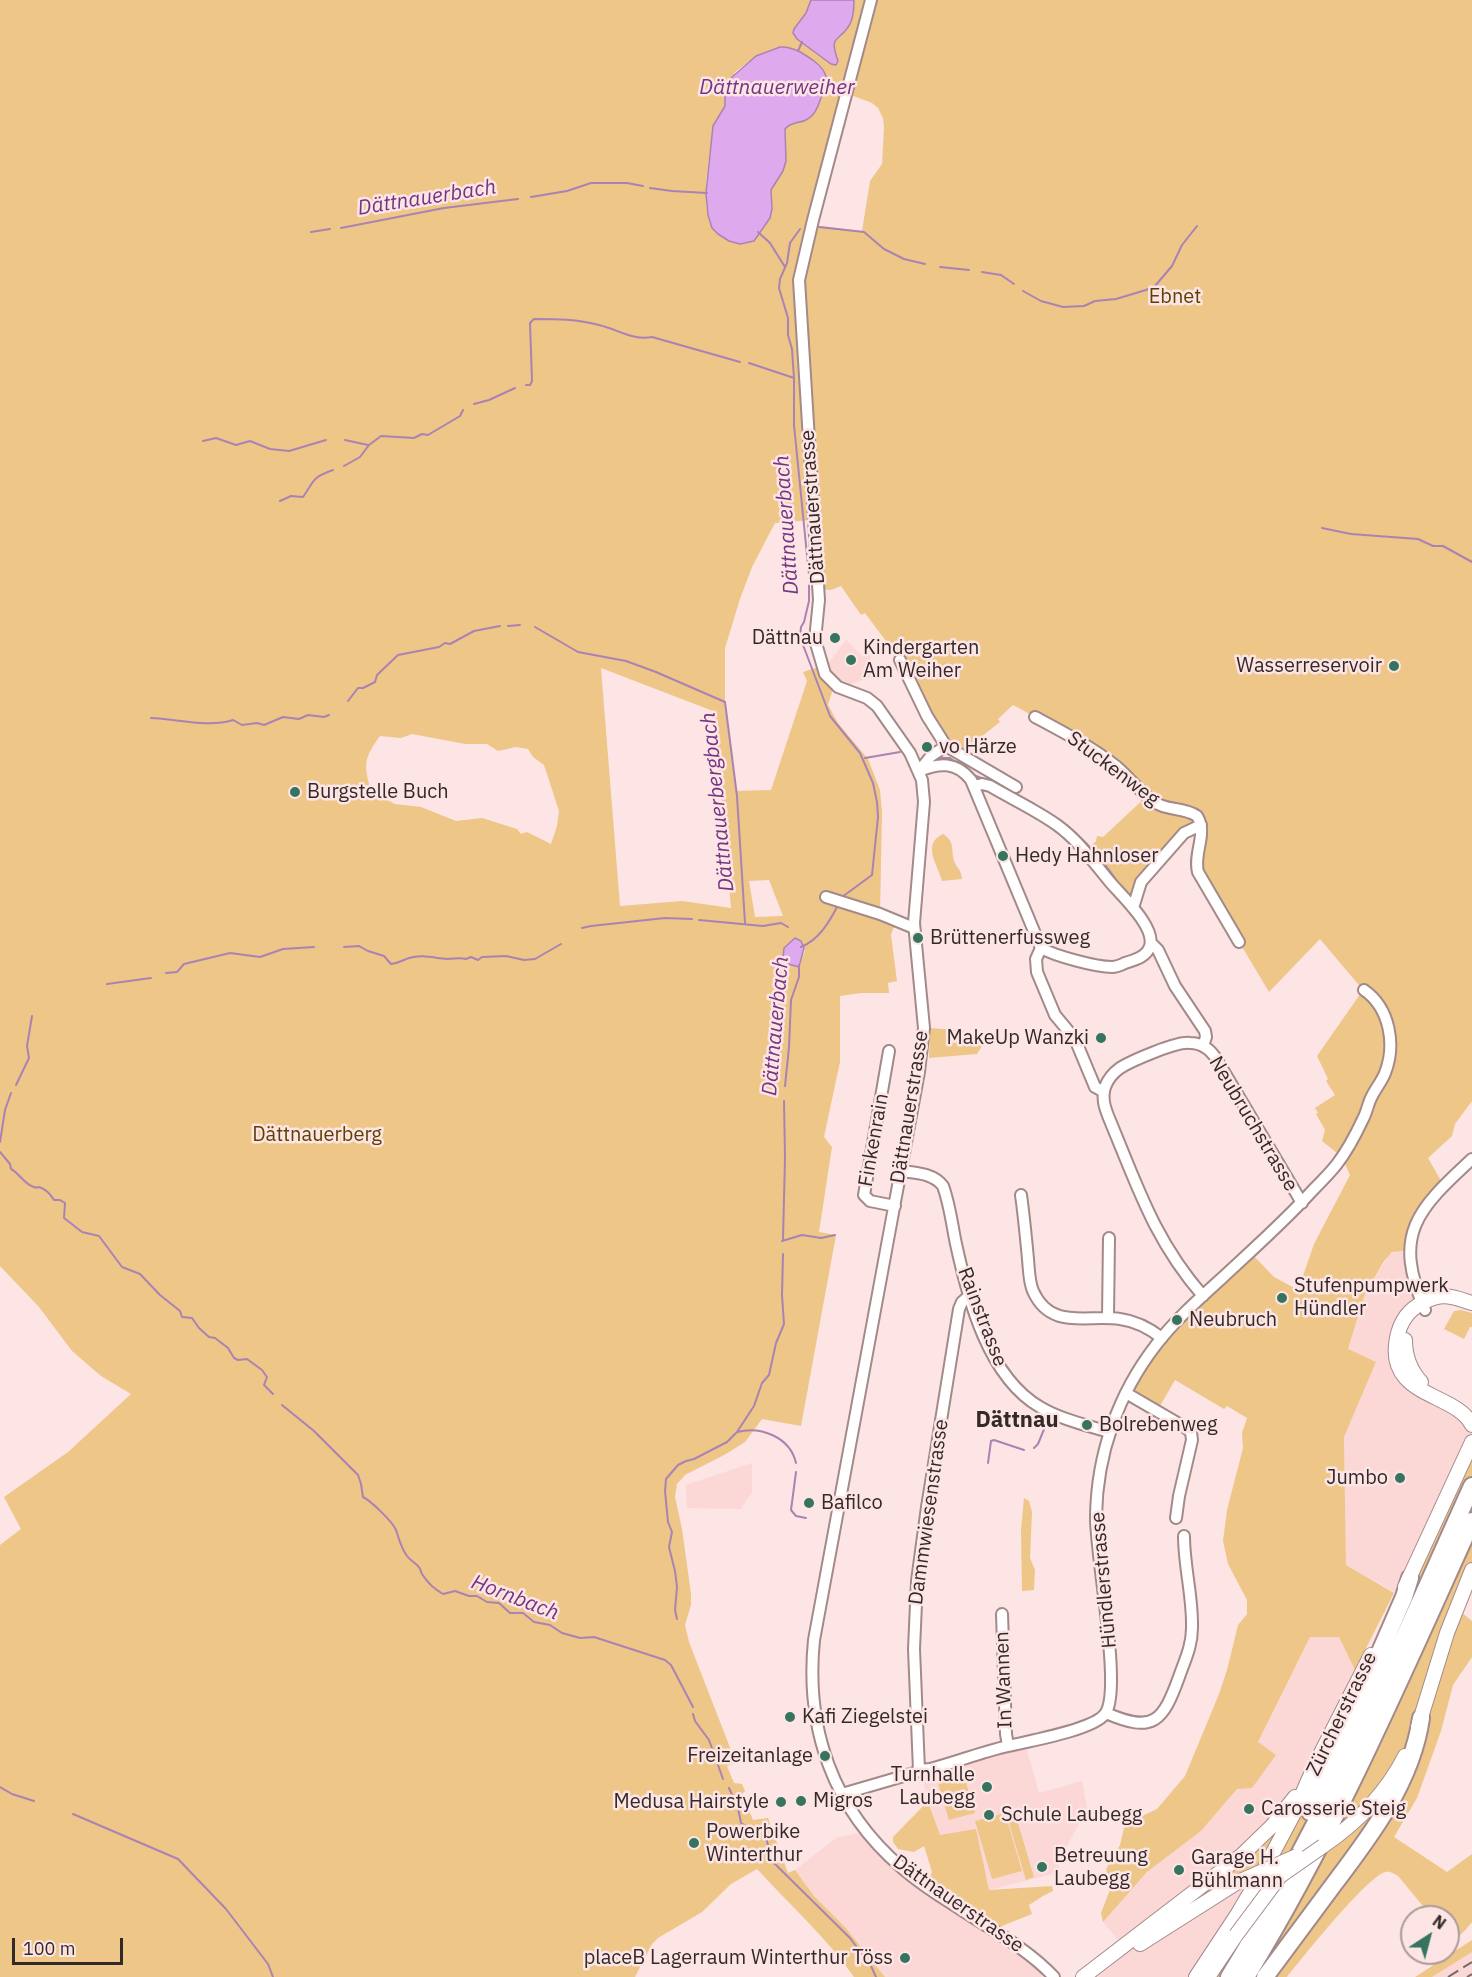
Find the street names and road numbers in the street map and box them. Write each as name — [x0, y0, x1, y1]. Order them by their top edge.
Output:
street label: Dättnauerstrasse — [796, 429, 830, 585]
street label: Stuckenweg — [1062, 727, 1164, 811]
street label: Dättnauerstrasse — [886, 1029, 934, 1185]
street label: Neubruchstrasse — [1203, 1052, 1303, 1196]
street label: Finkenrain — [854, 1091, 894, 1189]
street label: Rainstrasse — [952, 1264, 1012, 1370]
street label: Dammwiesenstrasse — [904, 1418, 954, 1606]
street label: Hündlerstrasse — [1086, 1511, 1122, 1649]
street label: In Wannen — [990, 1631, 1018, 1729]
street label: Zürcherstrasse — [1302, 1648, 1382, 1780]
street label: Dättnauerstrasse — [888, 1850, 1028, 1958]

